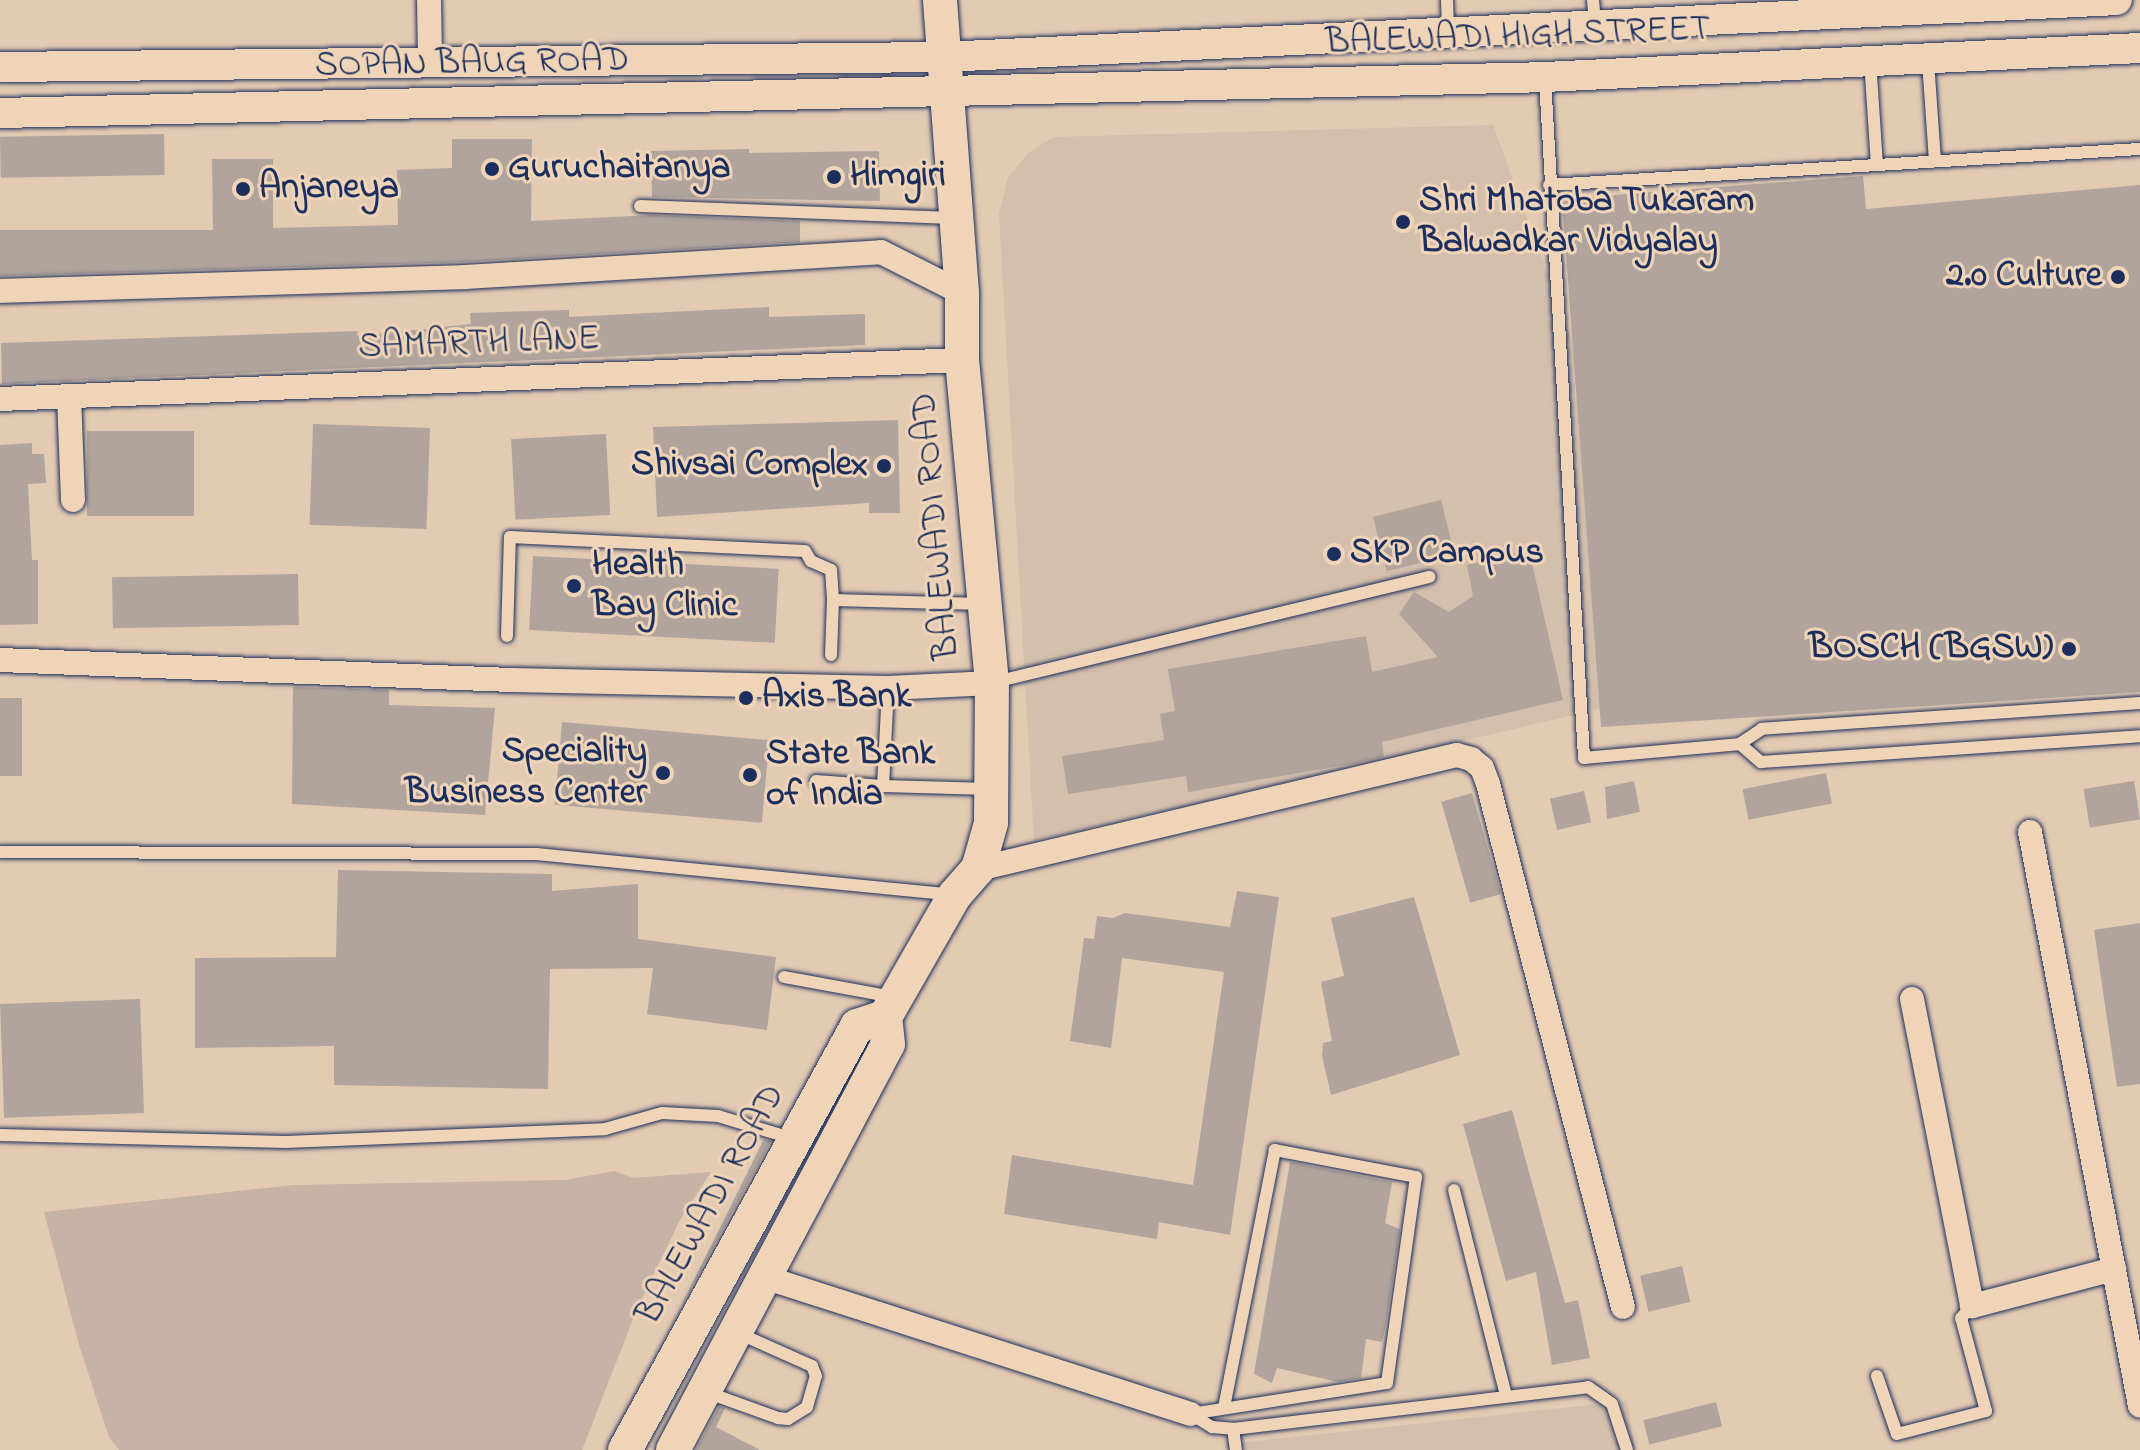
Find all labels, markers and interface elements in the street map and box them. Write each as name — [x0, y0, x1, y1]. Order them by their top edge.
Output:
street label: BALEWADI HIGH STREET — [1325, 9, 1711, 65]
street label: SOPAN BAUG ROAD — [315, 40, 629, 88]
place label: Guruchaitanya — [508, 147, 730, 191]
place label: Himgiri — [850, 155, 946, 199]
marker: Guruchaitanya — [483, 160, 501, 178]
place label: Anjaneya — [259, 167, 399, 211]
marker: Himgiri — [825, 168, 843, 186]
place label: Shri Mhatoba Tukaram Balwadkar Vidyalay — [1419, 179, 1754, 264]
marker: Anjaneya — [234, 180, 252, 198]
marker: Shri Mhatoba Tukaram Balwadkar Vidyalay — [1394, 213, 1412, 231]
place label: 2.0 Culture — [1946, 255, 2102, 299]
marker: 2.0 Culture — [2109, 268, 2127, 286]
street label: SAMARTH LANE — [358, 318, 600, 370]
street label: BALEWADI ROAD — [904, 391, 970, 661]
place label: Shivsai Complex — [631, 444, 868, 488]
marker: Shivsai Complex — [875, 457, 893, 475]
place label: SKP Campus — [1350, 532, 1544, 576]
place label: Health Bay Clinic — [592, 543, 737, 628]
marker: SKP Campus — [1325, 545, 1343, 563]
marker: Health Bay Clinic — [563, 575, 585, 597]
place label: BOSCH (BGSW) — [1809, 627, 2053, 671]
marker: BOSCH (BGSW) — [2060, 640, 2078, 658]
place label: Axis Bank — [762, 676, 911, 720]
marker: Axis Bank — [737, 689, 755, 707]
place label: Speciality Business Center — [405, 730, 647, 815]
place label: State Bank of India — [766, 732, 935, 817]
marker: Speciality Business Center — [654, 764, 672, 782]
marker: State Bank of India — [741, 766, 759, 784]
street label: BALEWADI ROAD — [628, 1077, 796, 1333]

